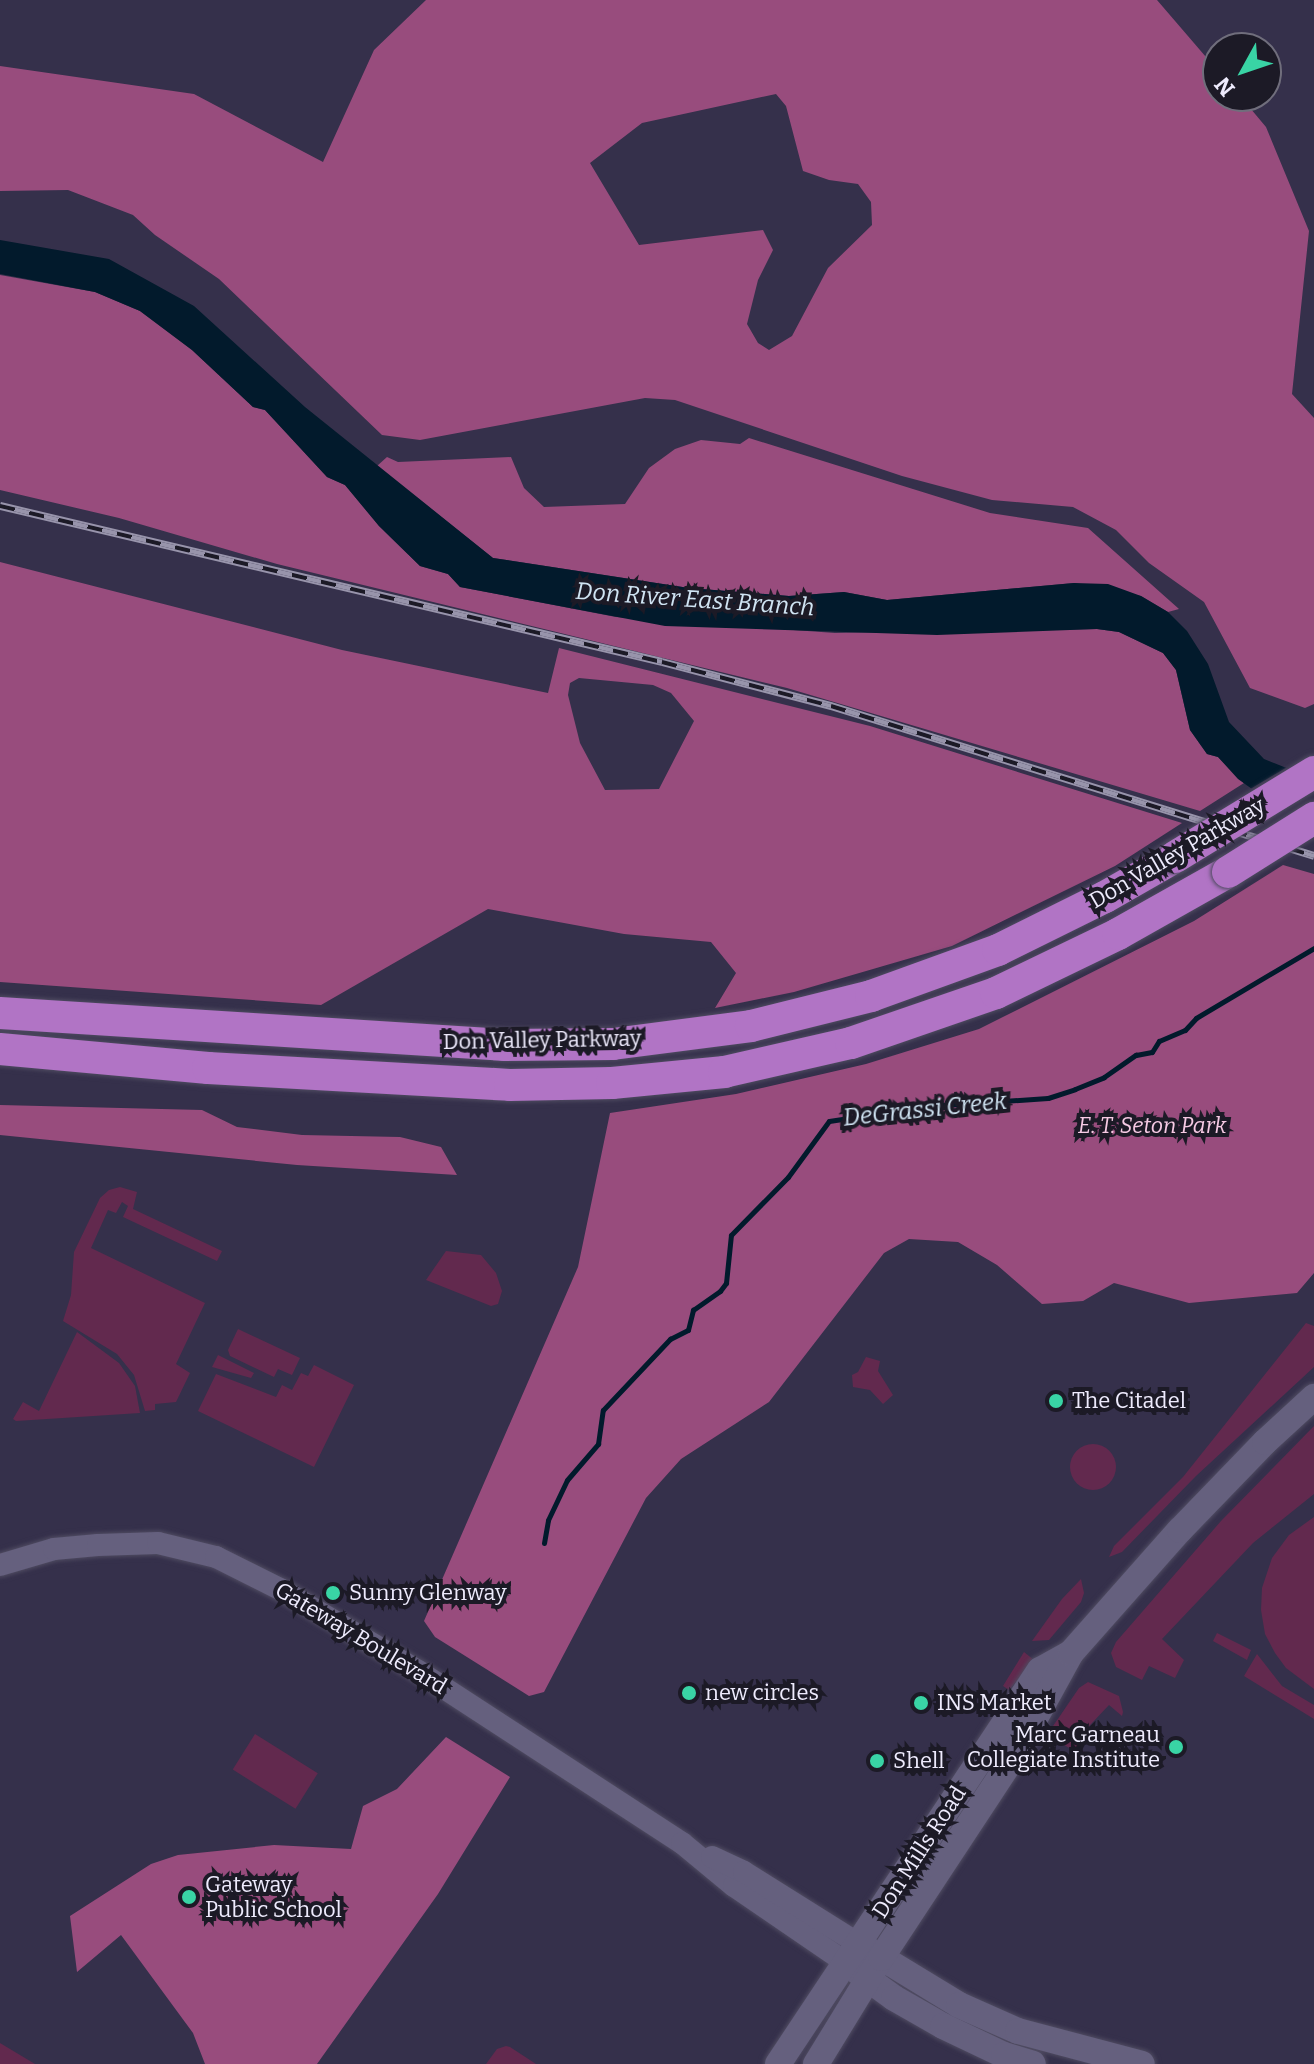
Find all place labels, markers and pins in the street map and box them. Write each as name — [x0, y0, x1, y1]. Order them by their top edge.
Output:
place label: The Citadel — [1072, 1388, 1186, 1414]
marker: The Citadel — [1047, 1392, 1065, 1410]
place label: Sunny Glenway — [349, 1580, 507, 1606]
marker: Sunny Glenway — [324, 1584, 342, 1602]
place label: new circles — [705, 1680, 819, 1706]
marker: new circles — [680, 1684, 698, 1702]
place label: INS Market — [937, 1690, 1052, 1716]
marker: INS Market — [912, 1694, 930, 1712]
place label: Marc Garneau Collegiate Institute — [967, 1721, 1160, 1772]
marker: Marc Garneau Collegiate Institute — [1167, 1738, 1185, 1756]
place label: Shell — [893, 1748, 945, 1774]
marker: Shell — [868, 1752, 886, 1770]
place label: Gateway Public School — [205, 1871, 342, 1922]
marker: Gateway Public School — [180, 1888, 198, 1906]

